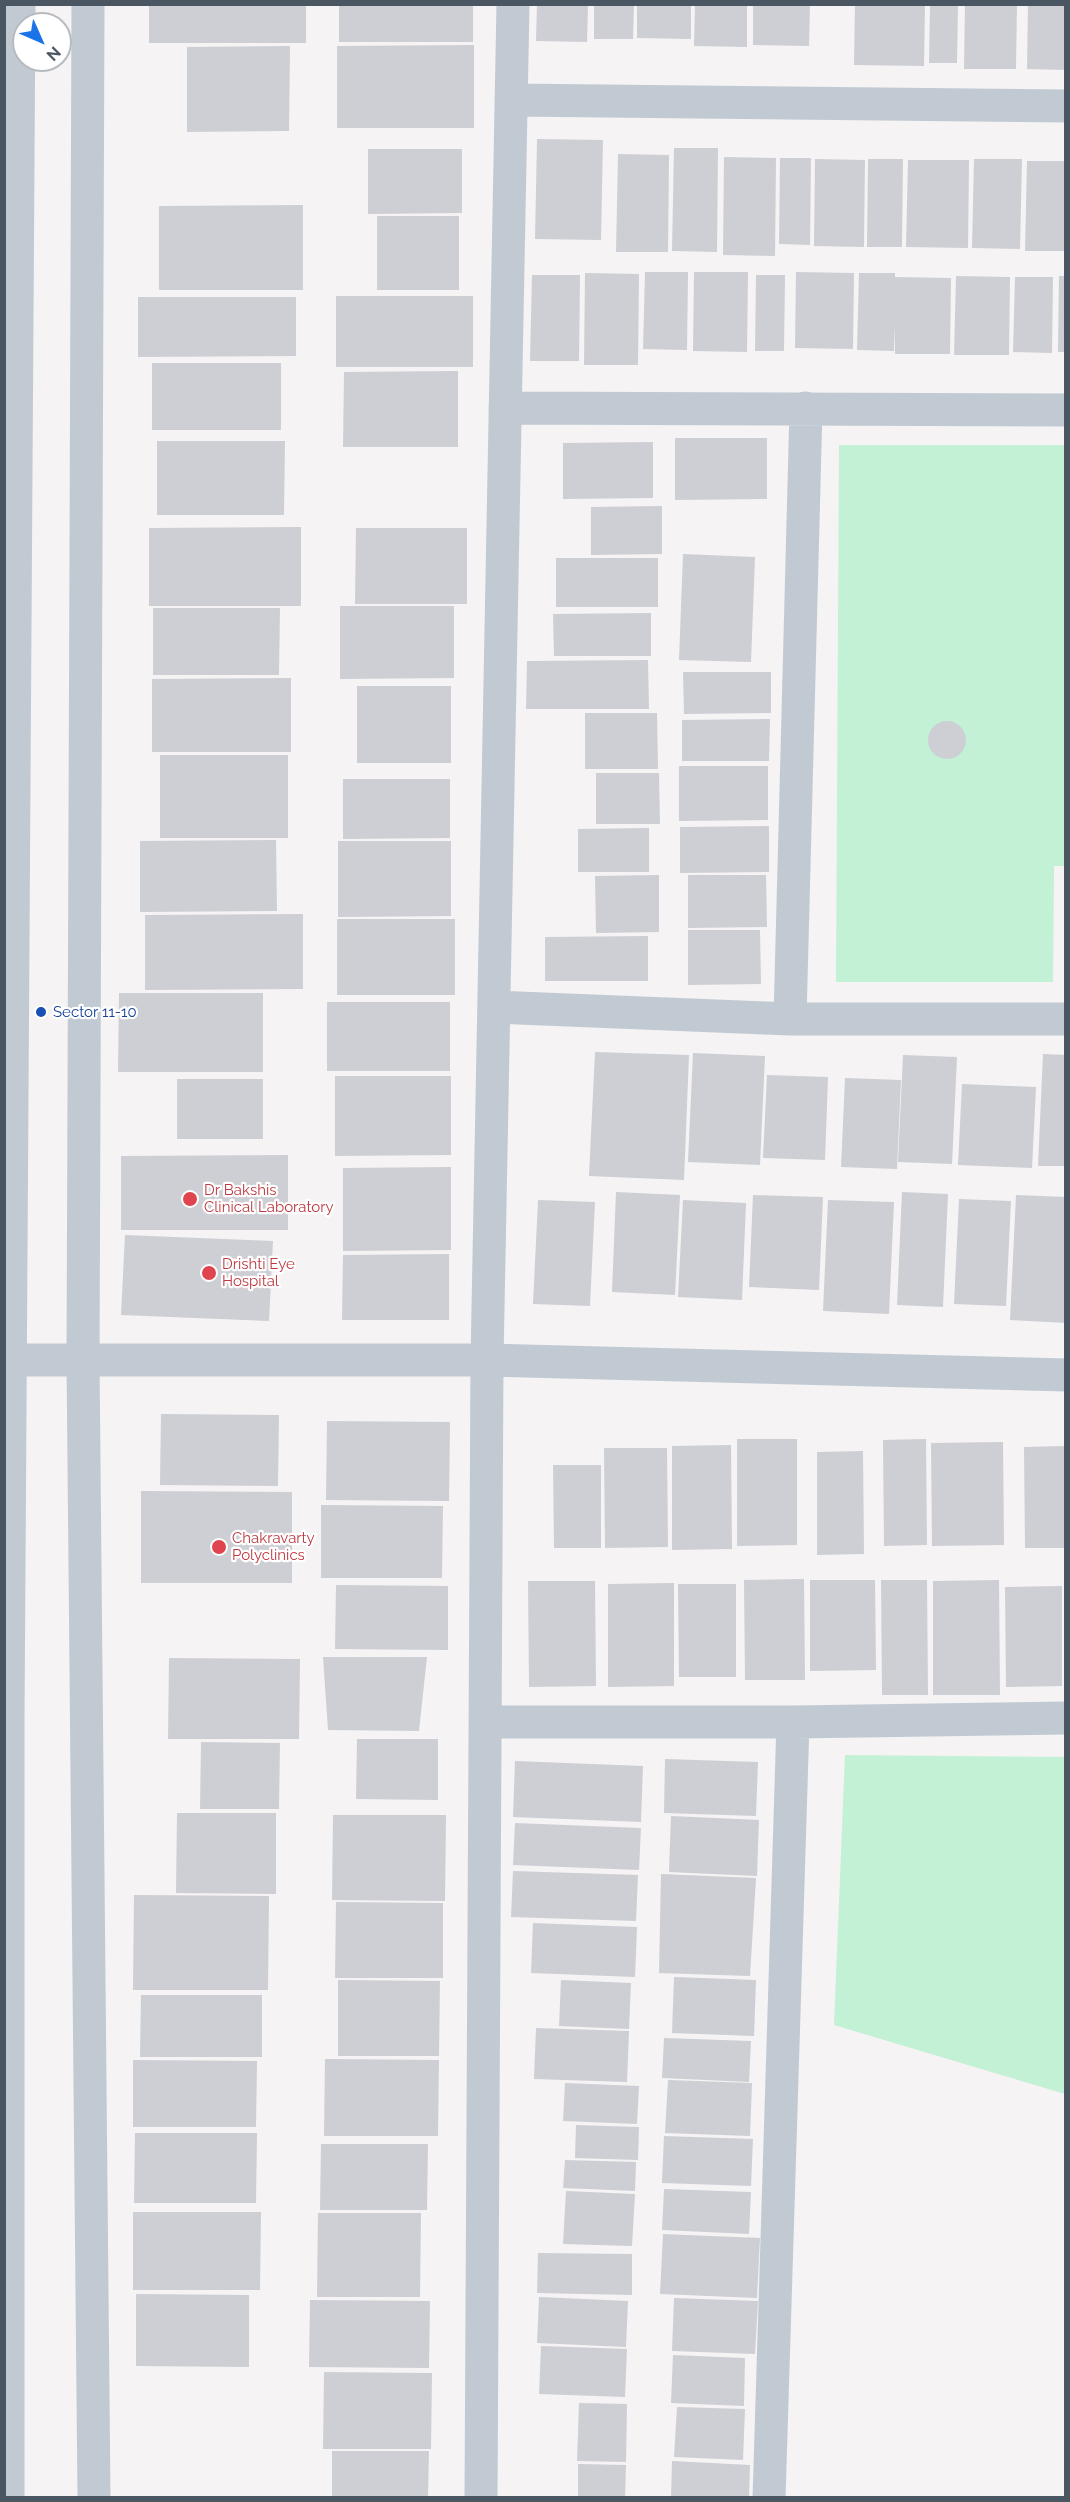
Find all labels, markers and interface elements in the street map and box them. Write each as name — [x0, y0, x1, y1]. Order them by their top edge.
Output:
north arrow — [12, 12, 72, 72]
text: N — [43, 43, 65, 65]
place label: Sector 11-10 — [53, 1003, 137, 1021]
marker: Sector 11-10 — [34, 1005, 48, 1019]
place label: Dr Bakshis Clinical Laboratory — [204, 1181, 334, 1216]
marker: Dr Bakshis Clinical Laboratory — [181, 1190, 199, 1208]
place label: Drishti Eye Hospital — [222, 1255, 295, 1290]
marker: Drishti Eye Hospital — [200, 1264, 218, 1282]
place label: Chakravarty Polyclinics — [232, 1529, 315, 1564]
marker: Chakravarty Polyclinics — [210, 1538, 228, 1556]

